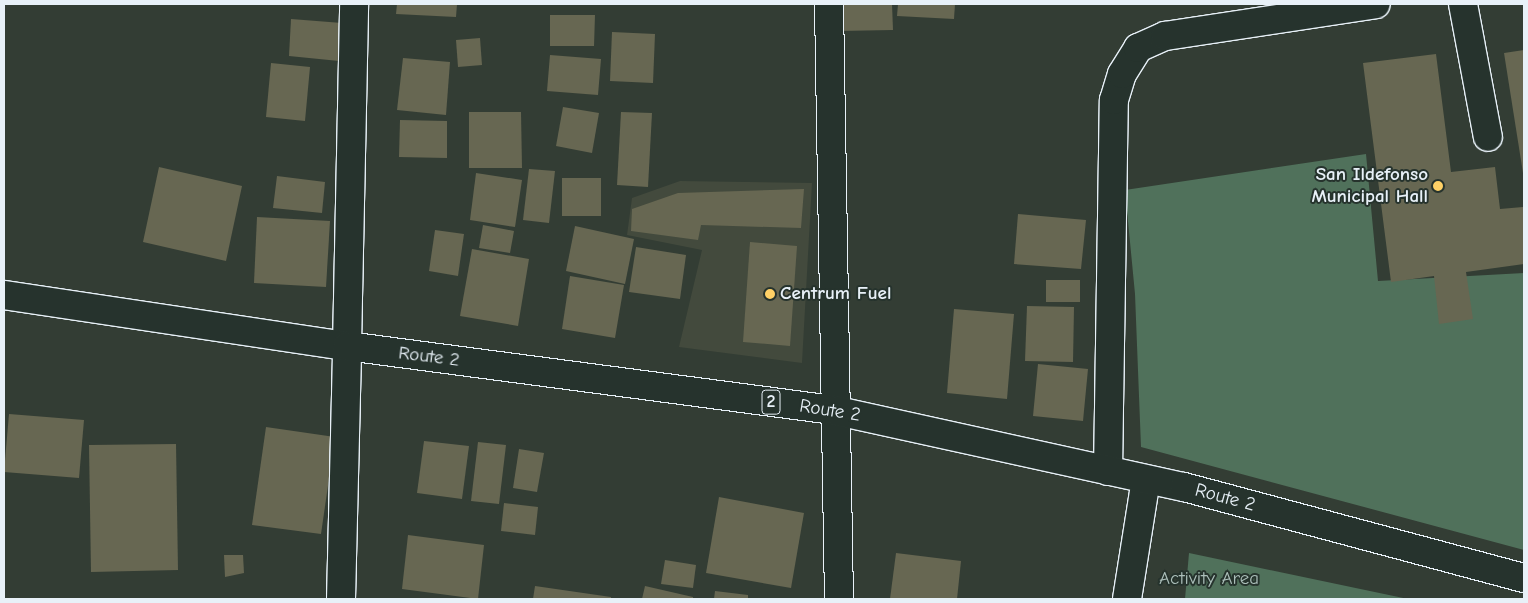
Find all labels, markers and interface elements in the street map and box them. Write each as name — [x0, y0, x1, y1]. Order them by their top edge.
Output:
place label: San Ildefonso Municipal Hall — [1311, 164, 1428, 208]
marker: San Ildefonso Municipal Hall — [1432, 180, 1444, 192]
place label: Centrum Fuel — [780, 283, 891, 305]
marker: Centrum Fuel — [764, 288, 776, 300]
street label: Route 2 — [397, 342, 461, 372]
road number: 2 — [761, 387, 781, 418]
street label: Route 2 — [798, 395, 862, 427]
street label: Route 2 — [1192, 479, 1258, 517]
park label: Activity Area — [1159, 568, 1259, 590]

